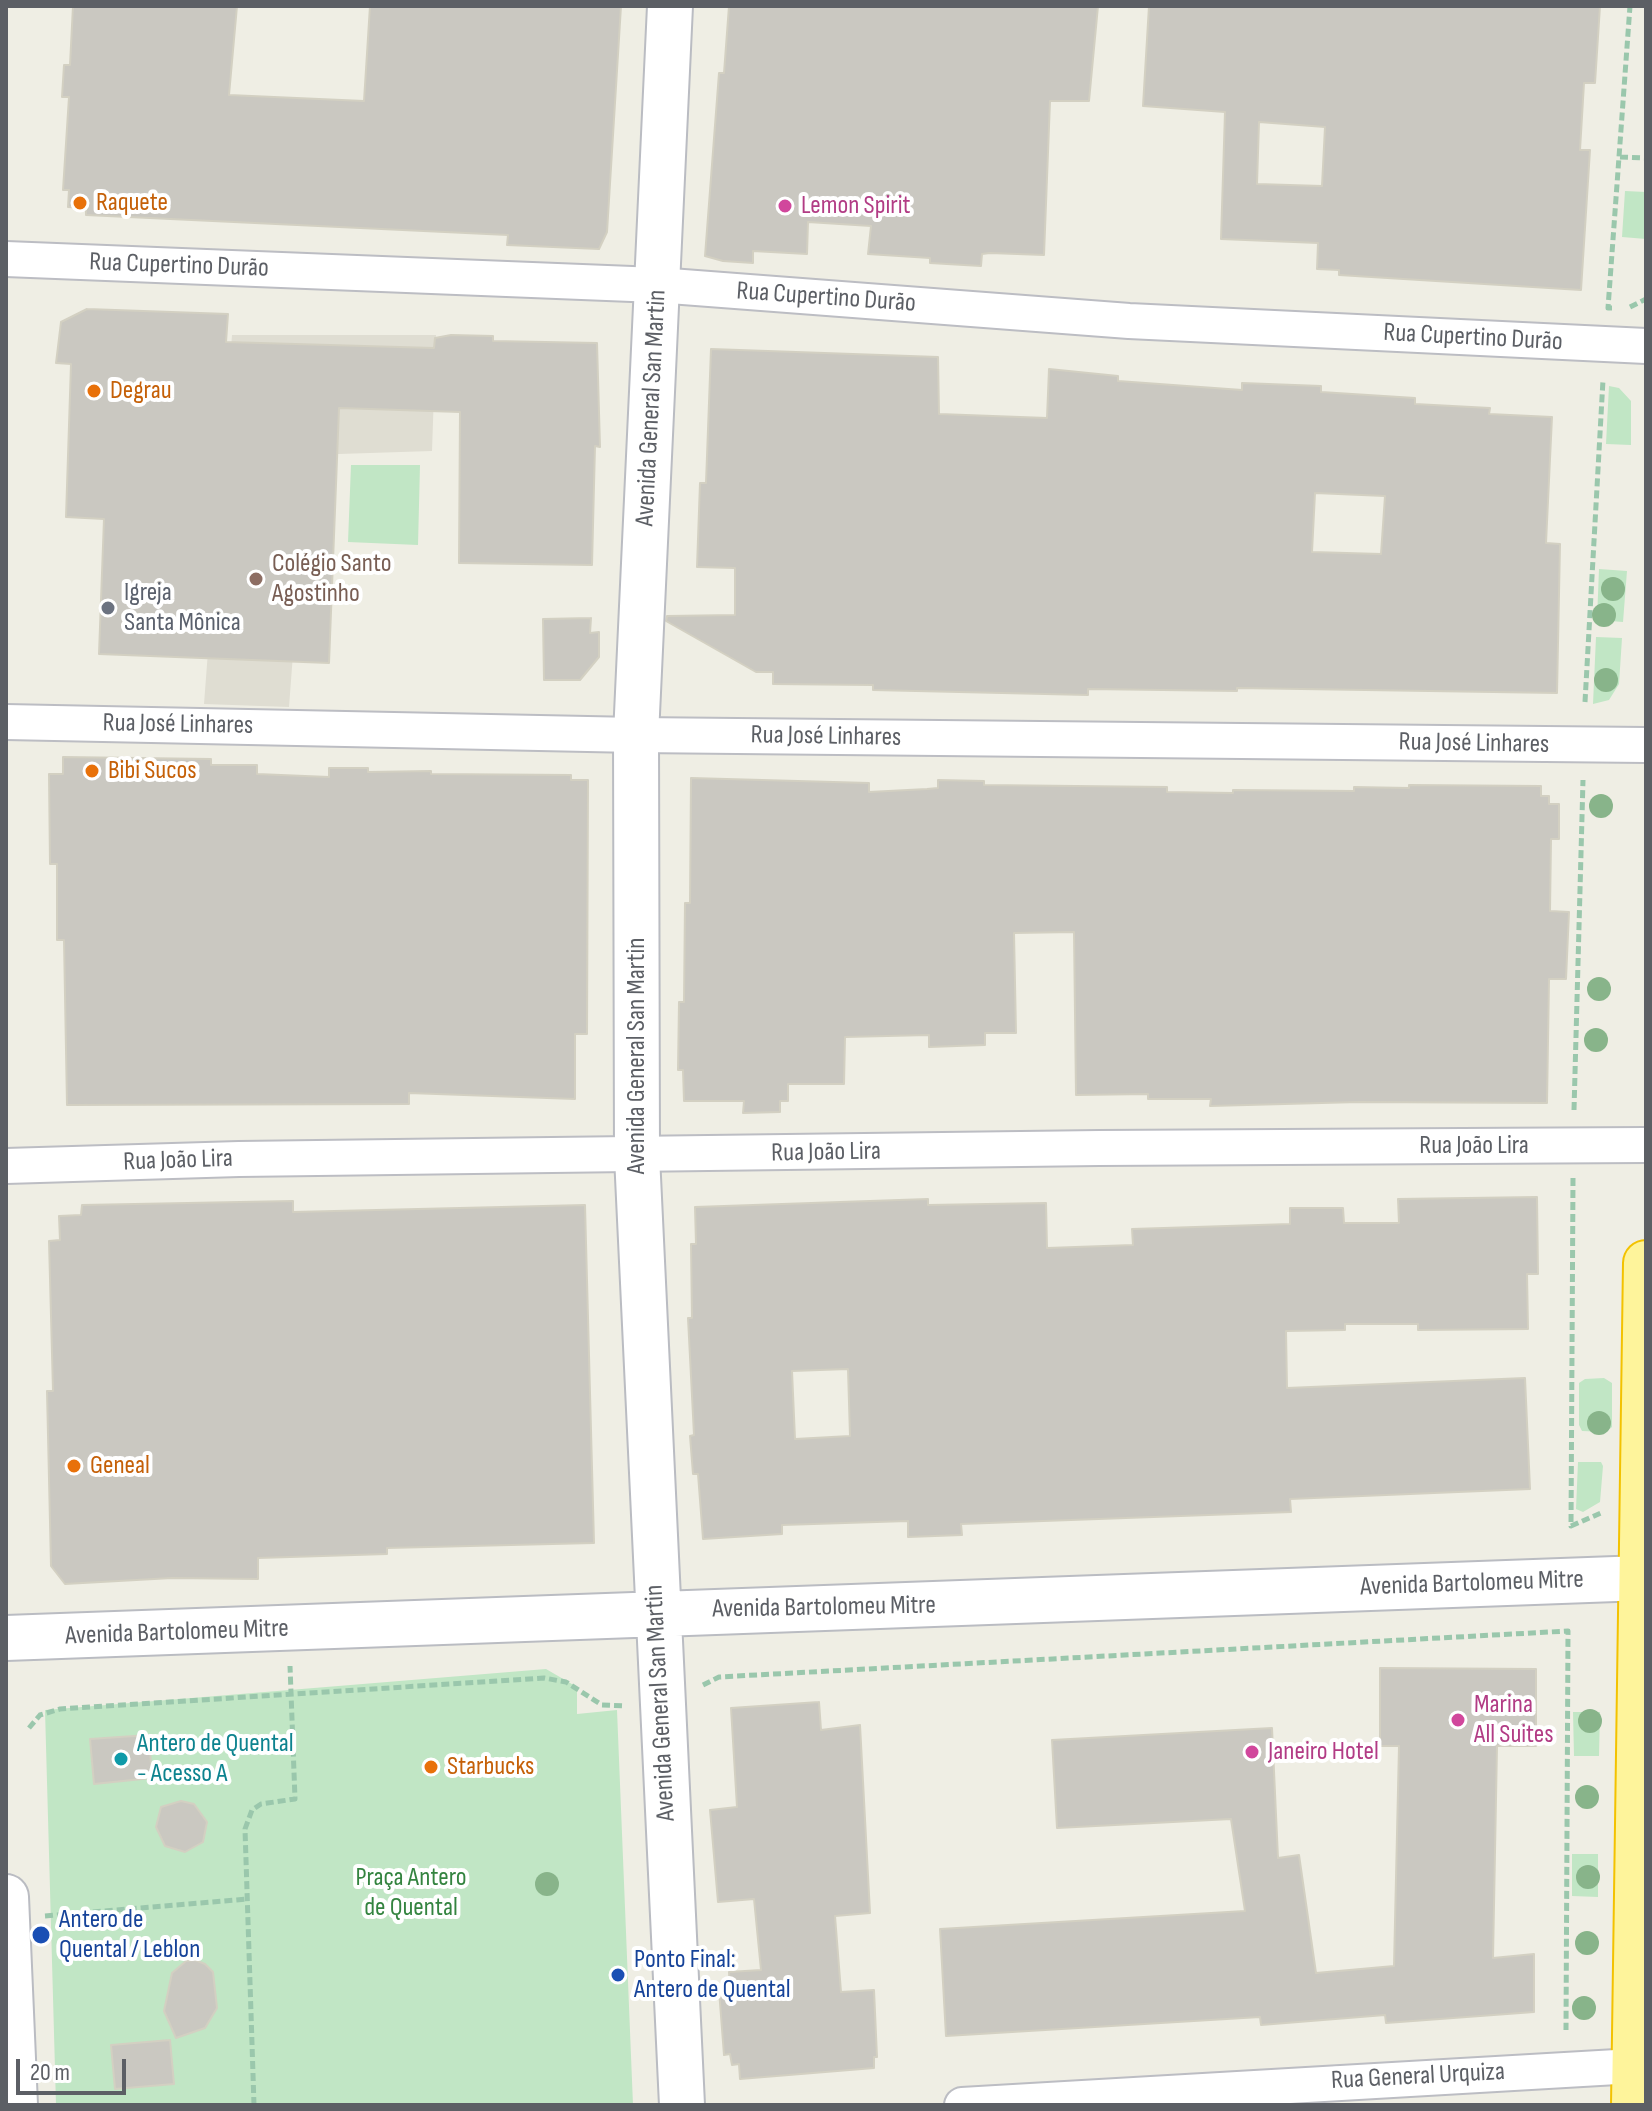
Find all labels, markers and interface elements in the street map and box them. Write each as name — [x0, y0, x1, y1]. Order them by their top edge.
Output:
place label: Raquete — [96, 187, 168, 219]
place label: Lemon Spirit — [801, 190, 910, 222]
marker: Raquete — [71, 194, 89, 212]
marker: Lemon Spirit — [776, 197, 794, 215]
street label: Rua Cupertino Durão — [89, 247, 269, 285]
street label: Rua Cupertino Durão — [735, 276, 917, 320]
street label: Avenida General San Martin — [630, 289, 674, 527]
street label: Rua Cupertino Durão — [1382, 318, 1564, 358]
place label: Degrau — [110, 375, 172, 407]
marker: Degrau — [85, 382, 103, 400]
place label: Colégio Santo Agostinho — [272, 548, 392, 610]
marker: Colégio Santo Agostinho — [247, 570, 265, 588]
place label: Igreja Santa Mônica — [124, 577, 241, 638]
marker: Igreja Santa Mônica — [99, 599, 117, 617]
street label: Rua José Linhares — [102, 708, 254, 742]
street label: Rua José Linhares — [750, 720, 902, 754]
street label: Rua José Linhares — [1398, 727, 1550, 761]
place label: Bibi Sucos — [108, 755, 197, 787]
marker: Bibi Sucos — [83, 762, 101, 780]
street label: Avenida General San Martin — [621, 938, 653, 1174]
street label: Rua João Lira — [1419, 1130, 1529, 1162]
street label: Rua João Lira — [771, 1136, 881, 1170]
street label: Rua João Lira — [123, 1143, 233, 1179]
place label: Geneal — [90, 1450, 150, 1482]
marker: Geneal — [65, 1457, 83, 1475]
street label: Avenida Bartolomeu Mitre — [1360, 1565, 1584, 1603]
street label: Avenida General San Martin — [639, 1584, 683, 1822]
street label: Avenida Bartolomeu Mitre — [712, 1590, 936, 1626]
street label: Avenida Bartolomeu Mitre — [65, 1614, 289, 1652]
place label: Marina All Suites — [1474, 1689, 1554, 1750]
marker: Marina All Suites — [1449, 1711, 1467, 1729]
place label: Antero de Quental - Acesso A — [137, 1728, 294, 1790]
place label: Janeiro Hotel — [1268, 1736, 1379, 1768]
marker: Janeiro Hotel — [1243, 1743, 1261, 1761]
marker: Antero de Quental - Acesso A — [112, 1750, 130, 1768]
place label: Starbucks — [447, 1751, 534, 1783]
marker: Starbucks — [422, 1758, 440, 1776]
park label: Praça Antero de Quental — [355, 1862, 467, 1924]
place label: Antero de Quental / Leblon — [59, 1904, 200, 1966]
marker: Antero de Quental / Leblon — [30, 1924, 52, 1946]
place label: Ponto Final: Antero de Quental — [634, 1944, 791, 2006]
marker: Ponto Final: Antero de Quental — [609, 1966, 627, 1984]
scale bar — [20, 2043, 130, 2093]
street label: Rua General Urquiza — [1330, 2057, 1506, 2097]
text: 20 m — [30, 2058, 70, 2087]

